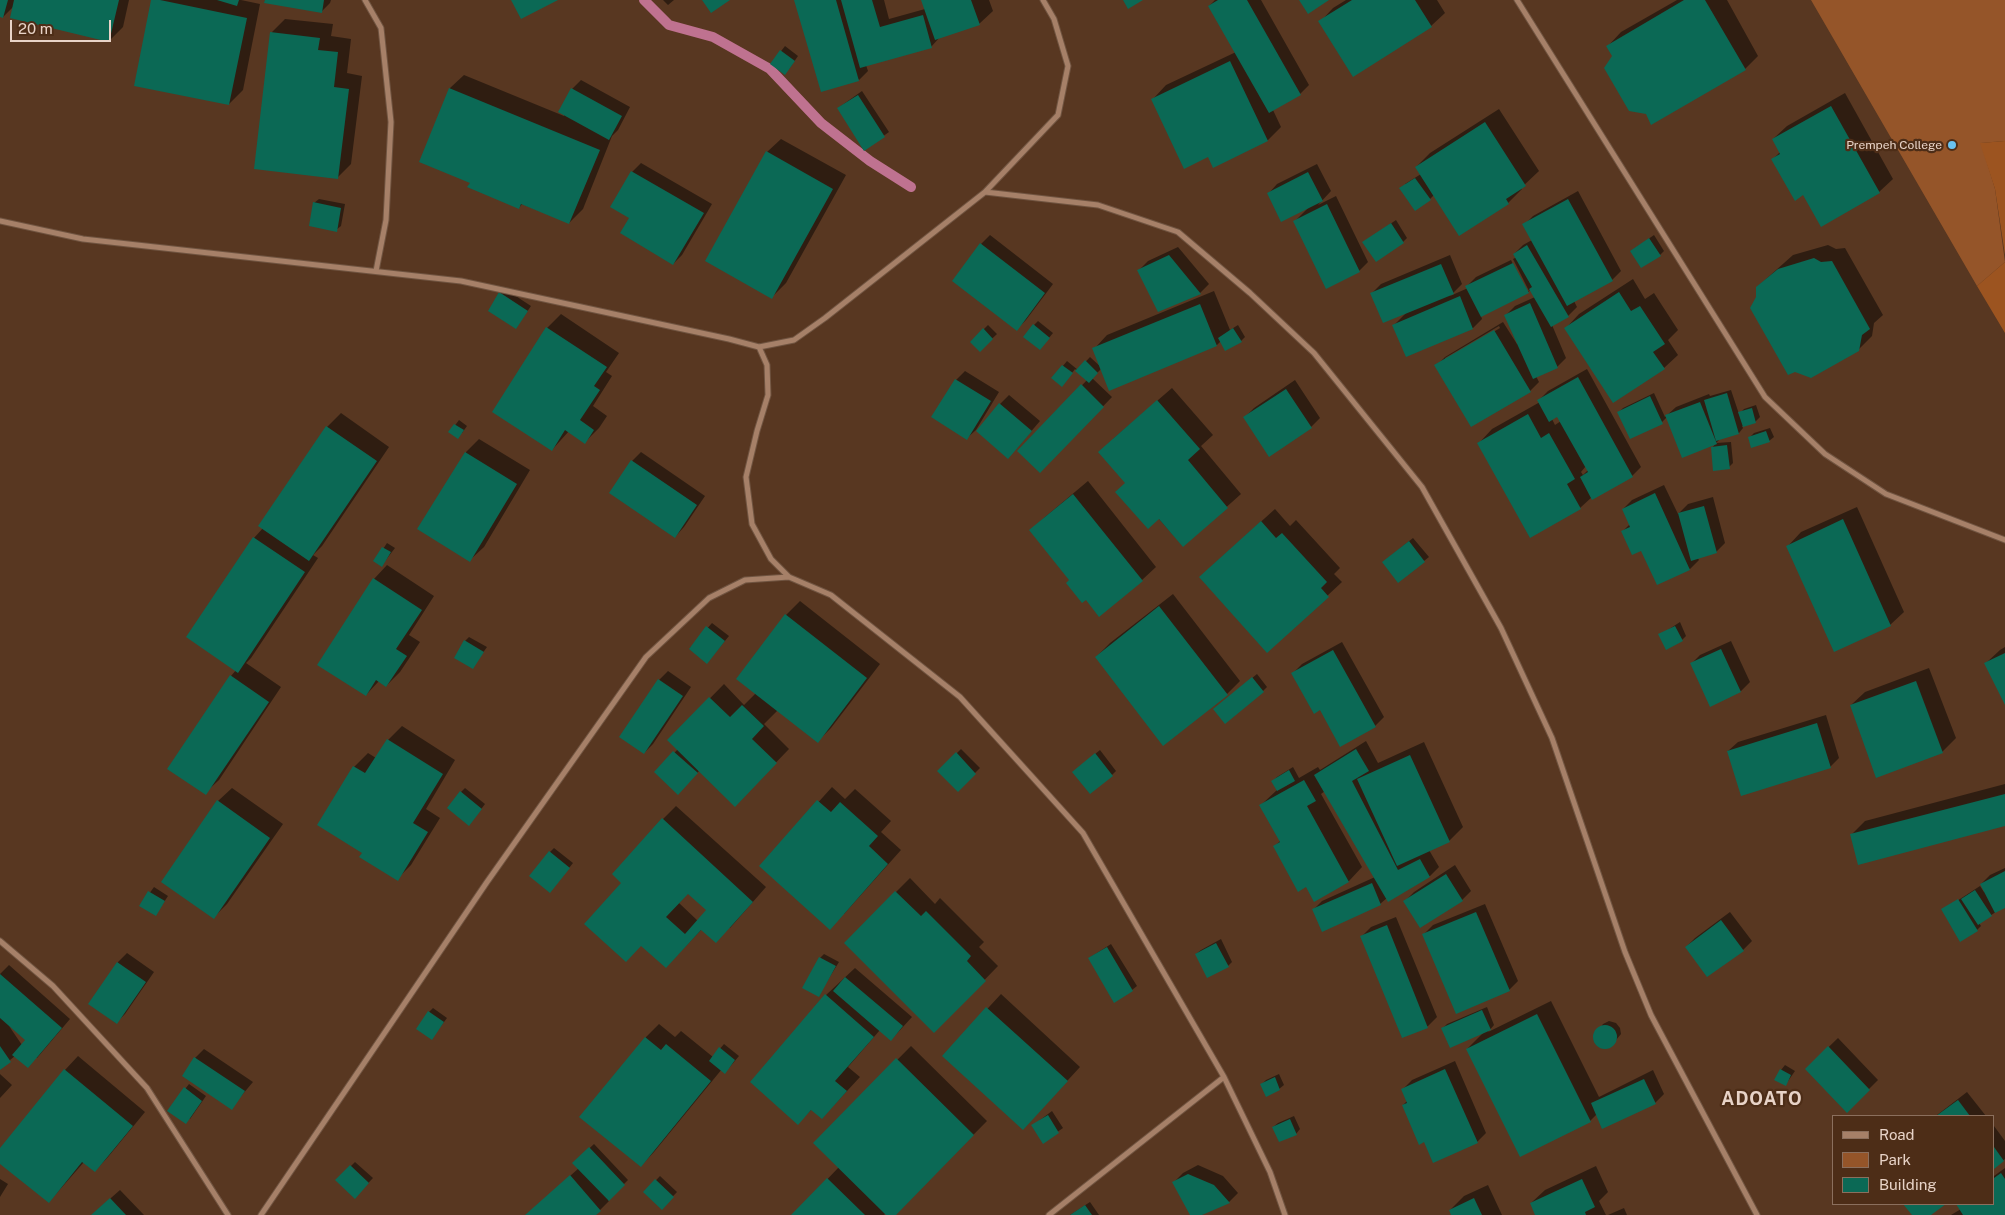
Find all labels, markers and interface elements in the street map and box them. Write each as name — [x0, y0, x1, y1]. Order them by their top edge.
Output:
scale bar — [12, 10, 114, 42]
text: 20 m — [18, 20, 53, 37]
place label: Prempeh College — [1846, 138, 1942, 152]
marker: Prempeh College — [1946, 139, 1958, 151]
district label: ADOATO — [1721, 1088, 1803, 1110]
legend — [1832, 1115, 1995, 1205]
text: Road — [1879, 1126, 1915, 1143]
text: Park — [1879, 1151, 1911, 1168]
text: Building — [1879, 1176, 1937, 1193]

